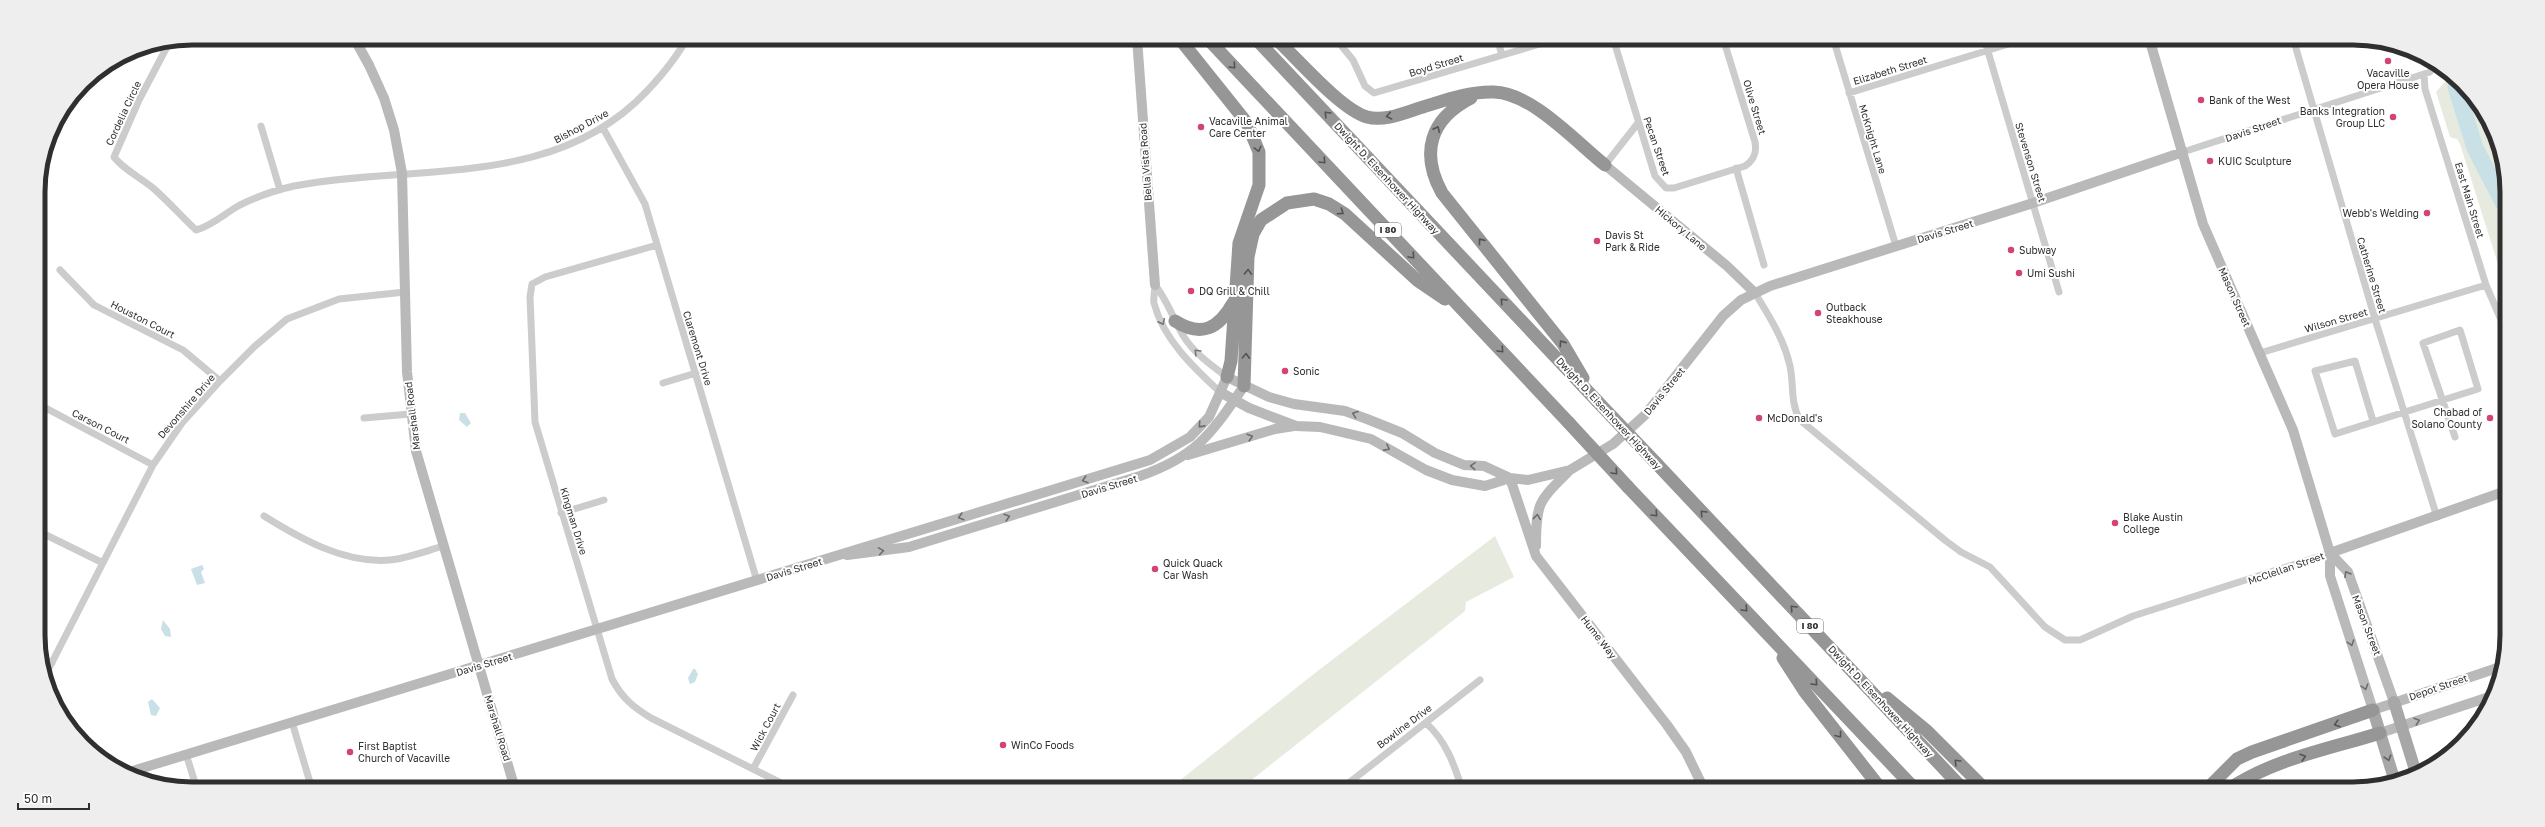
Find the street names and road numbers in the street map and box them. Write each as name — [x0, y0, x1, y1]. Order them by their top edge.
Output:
street label: Boyd Street — [1407, 51, 1465, 79]
street label: Elizabeth Street — [1851, 53, 1929, 87]
street label: Cordelia Circle — [103, 78, 143, 147]
street label: Olive Street — [1741, 78, 1769, 136]
street label: McKnight Lane — [1857, 103, 1889, 175]
street label: Bishop Drive — [552, 106, 611, 145]
street label: Davis Street — [2224, 114, 2282, 144]
street label: Pecan Street — [1641, 115, 1673, 177]
street label: Dwight D. Eisenhower Highway — [1332, 120, 1442, 237]
street label: Stevenson Street — [2013, 121, 2049, 203]
street label: Bella Vista Road — [1136, 122, 1154, 202]
street label: East Main Street — [2453, 161, 2487, 239]
street label: Hickory Lane — [1653, 203, 1709, 253]
street label: Davis Street — [1915, 217, 1975, 245]
road number: I 80 — [1375, 223, 1401, 237]
street label: Catherine Street — [2355, 236, 2389, 314]
street label: Mason Street — [2217, 265, 2253, 329]
street label: Houston Court — [109, 298, 177, 340]
street label: Wilson Street — [2303, 305, 2369, 335]
street label: Claremont Drive — [681, 309, 715, 387]
street label: Dwight D. Eisenhower Highway — [1554, 355, 1664, 472]
street label: Davis Street — [1641, 365, 1687, 417]
street label: Devonshire Drive — [155, 371, 217, 441]
street label: Marshall Road — [402, 381, 422, 451]
street label: Carson Court — [70, 406, 132, 446]
street label: Davis Street — [1079, 472, 1139, 500]
street label: Kingman Drive — [558, 486, 590, 556]
street label: McClellan Street — [2246, 549, 2326, 587]
street label: Davis Street — [764, 555, 824, 583]
street label: Mason Street — [2350, 593, 2384, 657]
street label: Hume Way — [1579, 613, 1620, 661]
road number: I 80 — [1797, 619, 1823, 633]
street label: Dwight D. Eisenhower Highway — [1826, 643, 1936, 760]
street label: Davis Street — [454, 650, 514, 678]
street label: Depot Street — [2407, 671, 2469, 703]
street label: Marshall Road — [482, 693, 514, 763]
street label: Wick Court — [747, 701, 783, 753]
street label: Bowline Drive — [1374, 701, 1434, 751]

